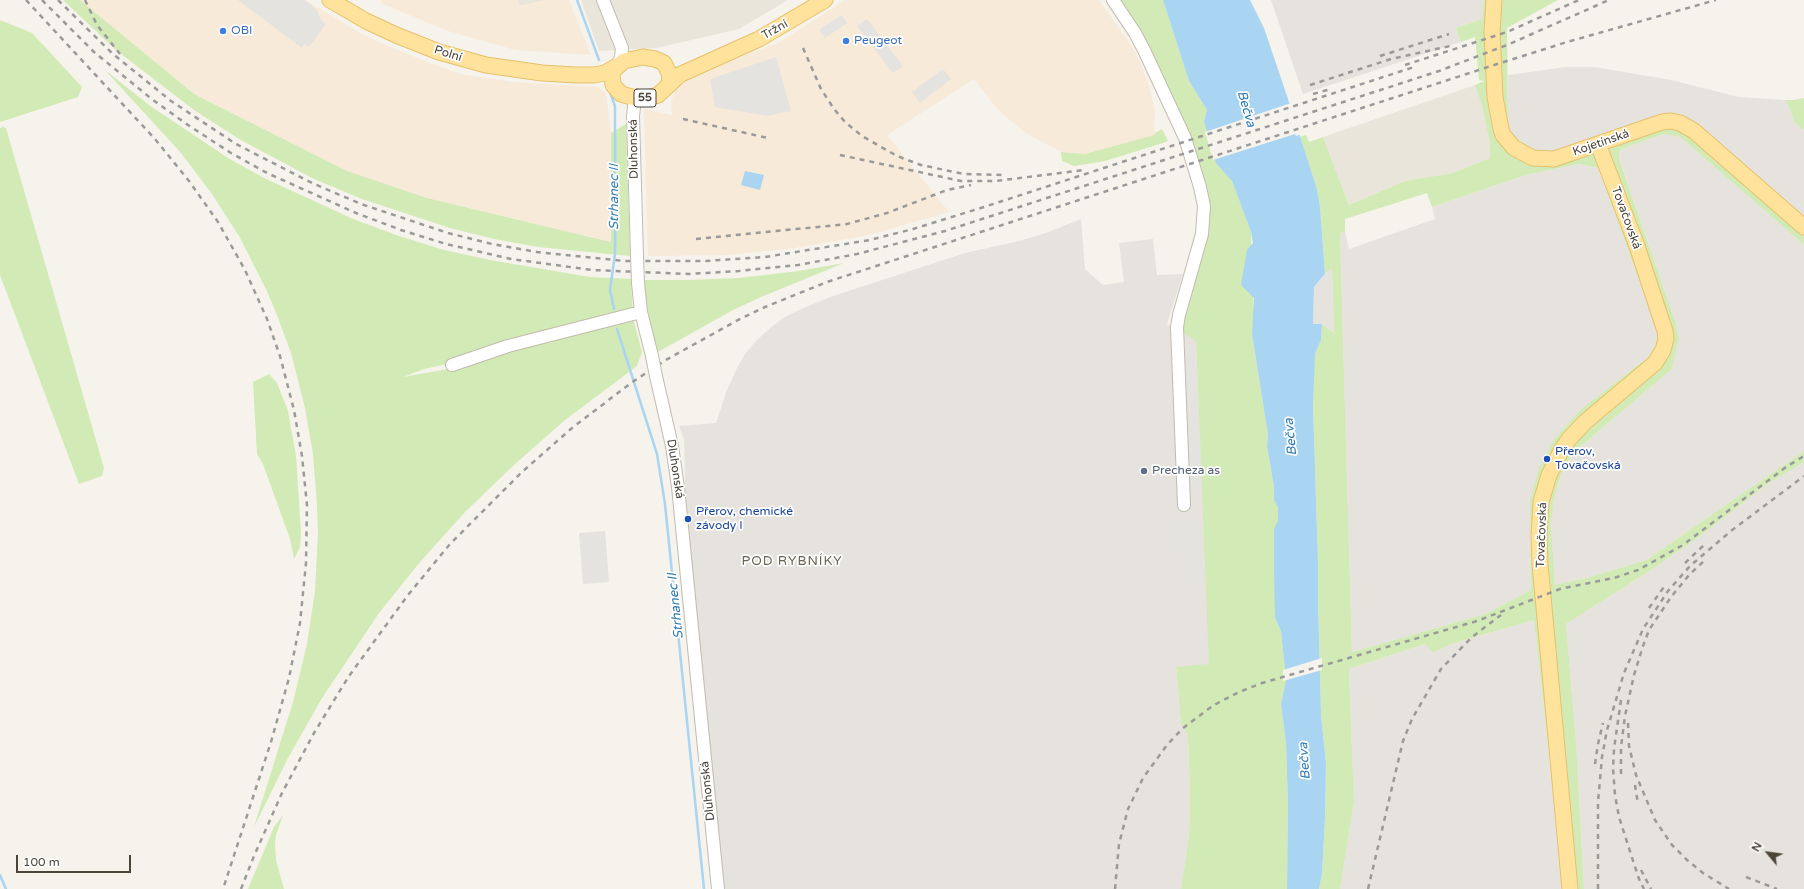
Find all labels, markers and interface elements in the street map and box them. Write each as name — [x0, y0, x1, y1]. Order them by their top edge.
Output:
street label: Tržní — [760, 17, 790, 43]
place label: OBI — [231, 24, 252, 38]
marker: OBI — [218, 26, 228, 36]
place label: Peugeot — [854, 34, 902, 48]
marker: Peugeot — [841, 36, 851, 46]
street label: Polní — [432, 43, 464, 65]
road number: 55 — [634, 89, 656, 107]
water label: Bečva — [1233, 89, 1259, 129]
street label: Dluhonská — [626, 119, 642, 179]
street label: Kojetínská — [1571, 127, 1631, 159]
water label: Strhanec II — [607, 164, 623, 230]
street label: Tovačovská — [1608, 185, 1644, 251]
water label: Bečva — [1281, 418, 1301, 456]
street label: Dluhonská — [663, 438, 687, 500]
place label: Přerov, Tovačovská — [1555, 445, 1621, 473]
marker: Přerov, Tovačovská — [1542, 454, 1552, 464]
place label: Precheza as — [1152, 464, 1220, 478]
marker: Precheza as — [1139, 466, 1149, 476]
street label: Tovačovská — [1534, 502, 1550, 568]
place label: Přerov, chemické závody I — [696, 505, 793, 533]
marker: Přerov, chemické závody I — [683, 514, 693, 524]
district label: POD RYBNÍKY — [741, 554, 843, 570]
water label: Strhanec II — [665, 572, 687, 640]
water label: Bečva — [1296, 742, 1314, 780]
street label: Dluhonská — [698, 760, 718, 822]
north arrow — [1748, 833, 1788, 873]
text: N — [1749, 840, 1765, 854]
scale bar — [18, 847, 133, 873]
text: 100 m — [23, 855, 60, 869]

